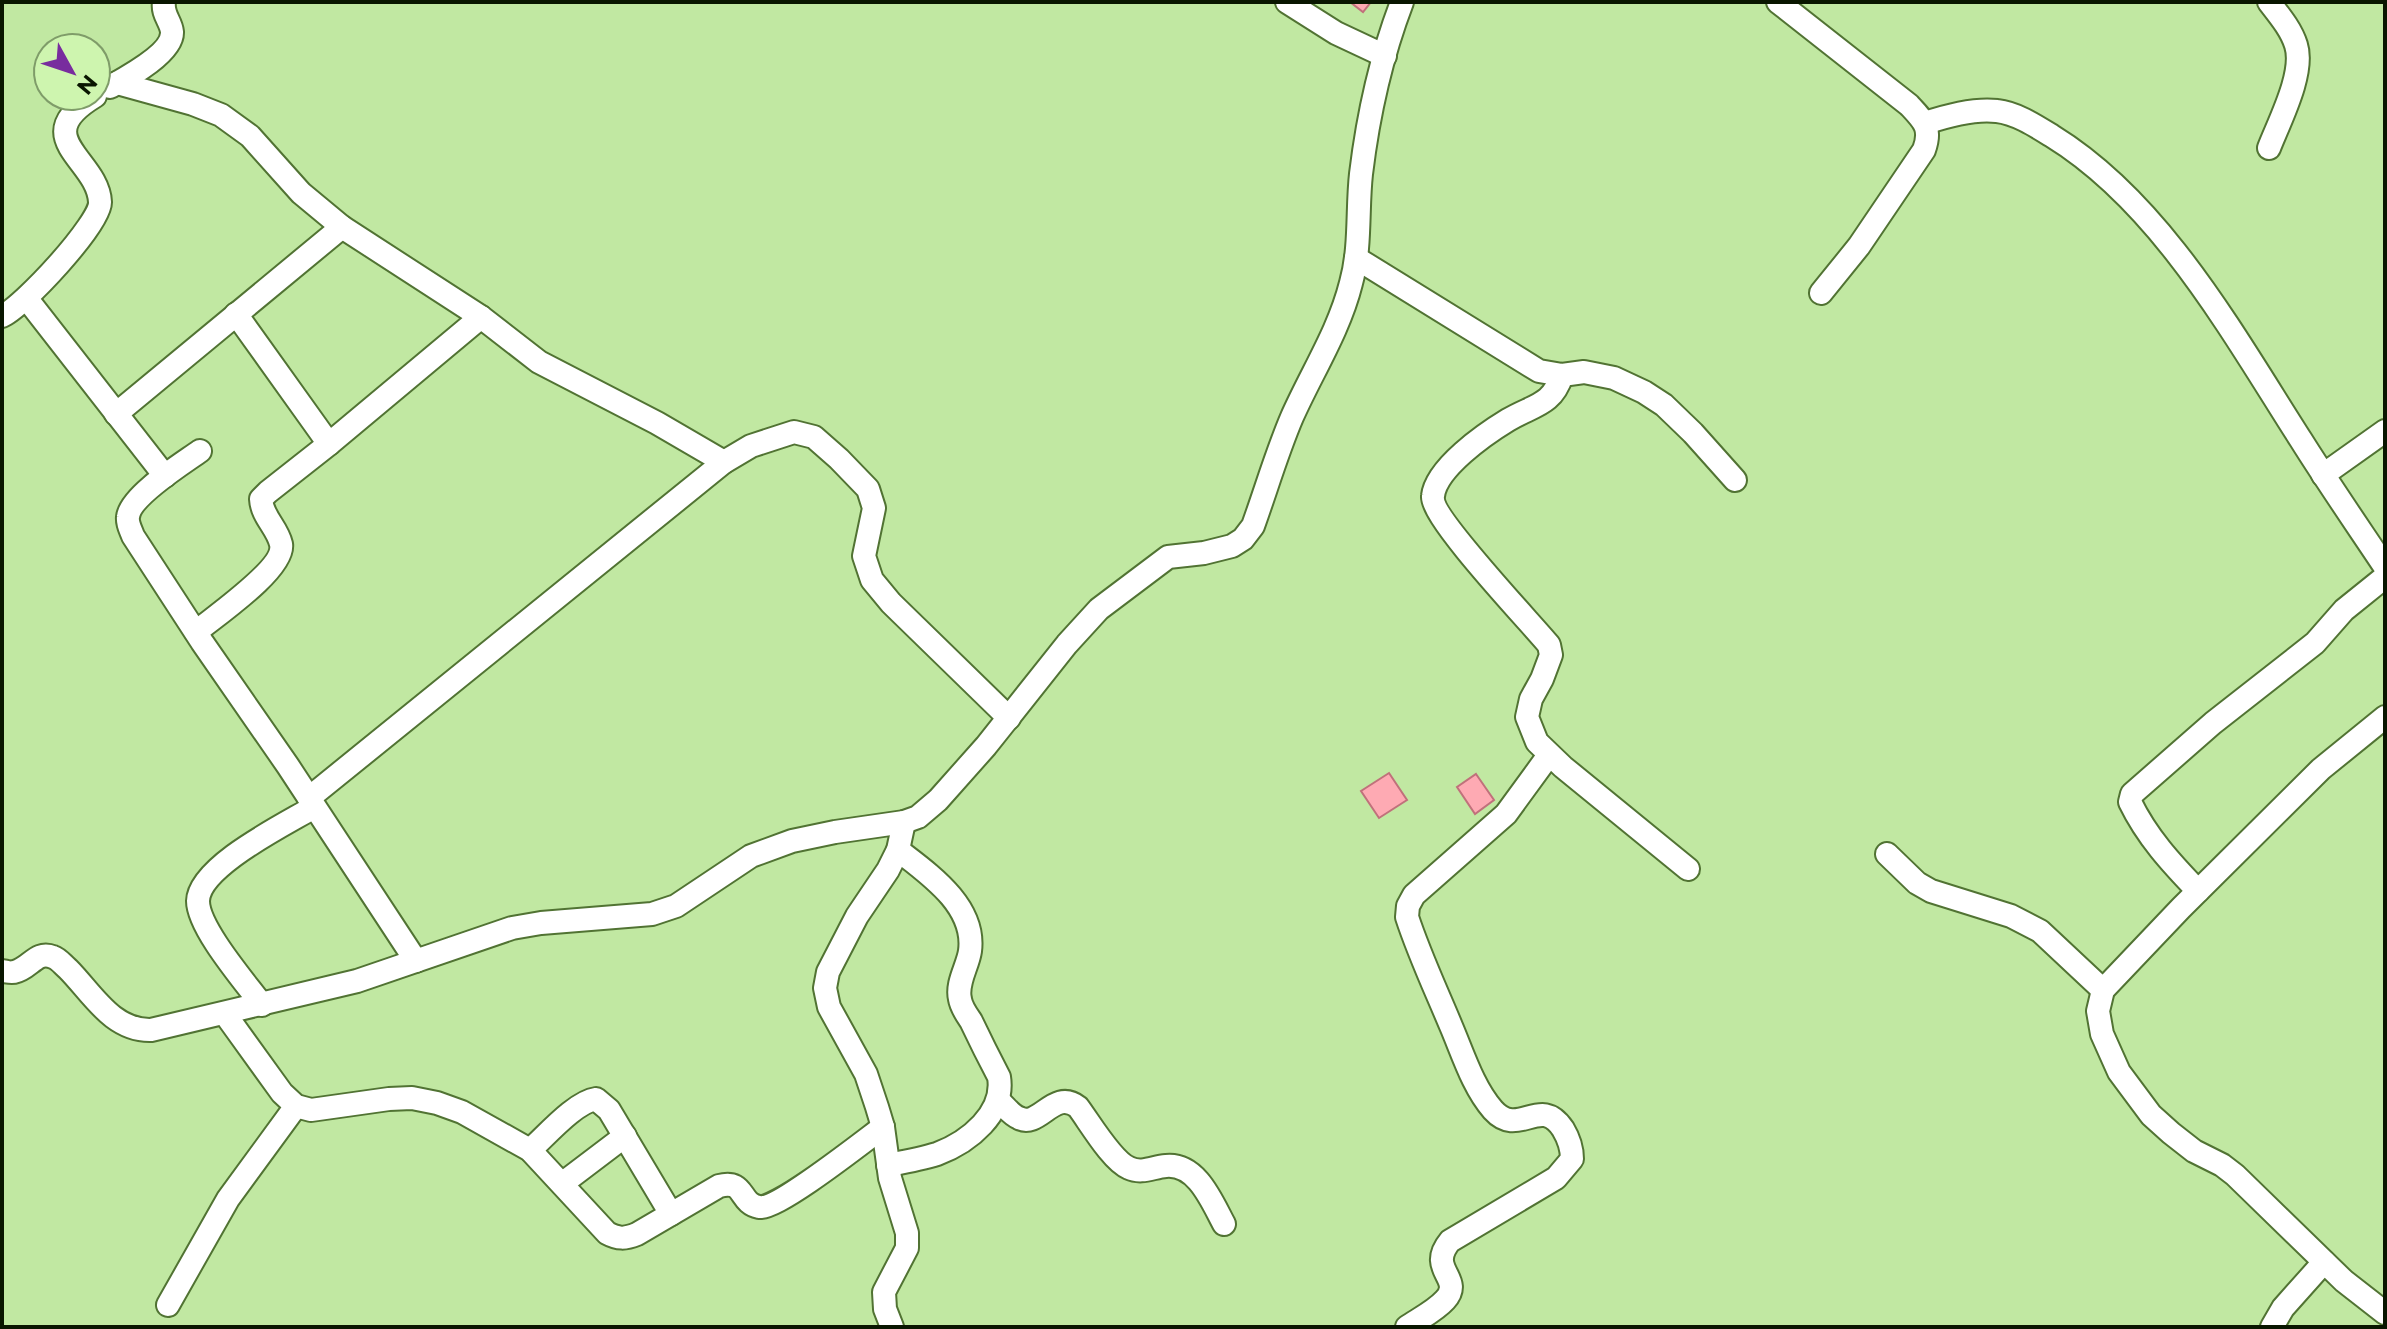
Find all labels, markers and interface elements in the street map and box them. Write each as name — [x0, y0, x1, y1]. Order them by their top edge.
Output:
north arrow — [32, 32, 112, 112]
text: N — [71, 69, 103, 100]

